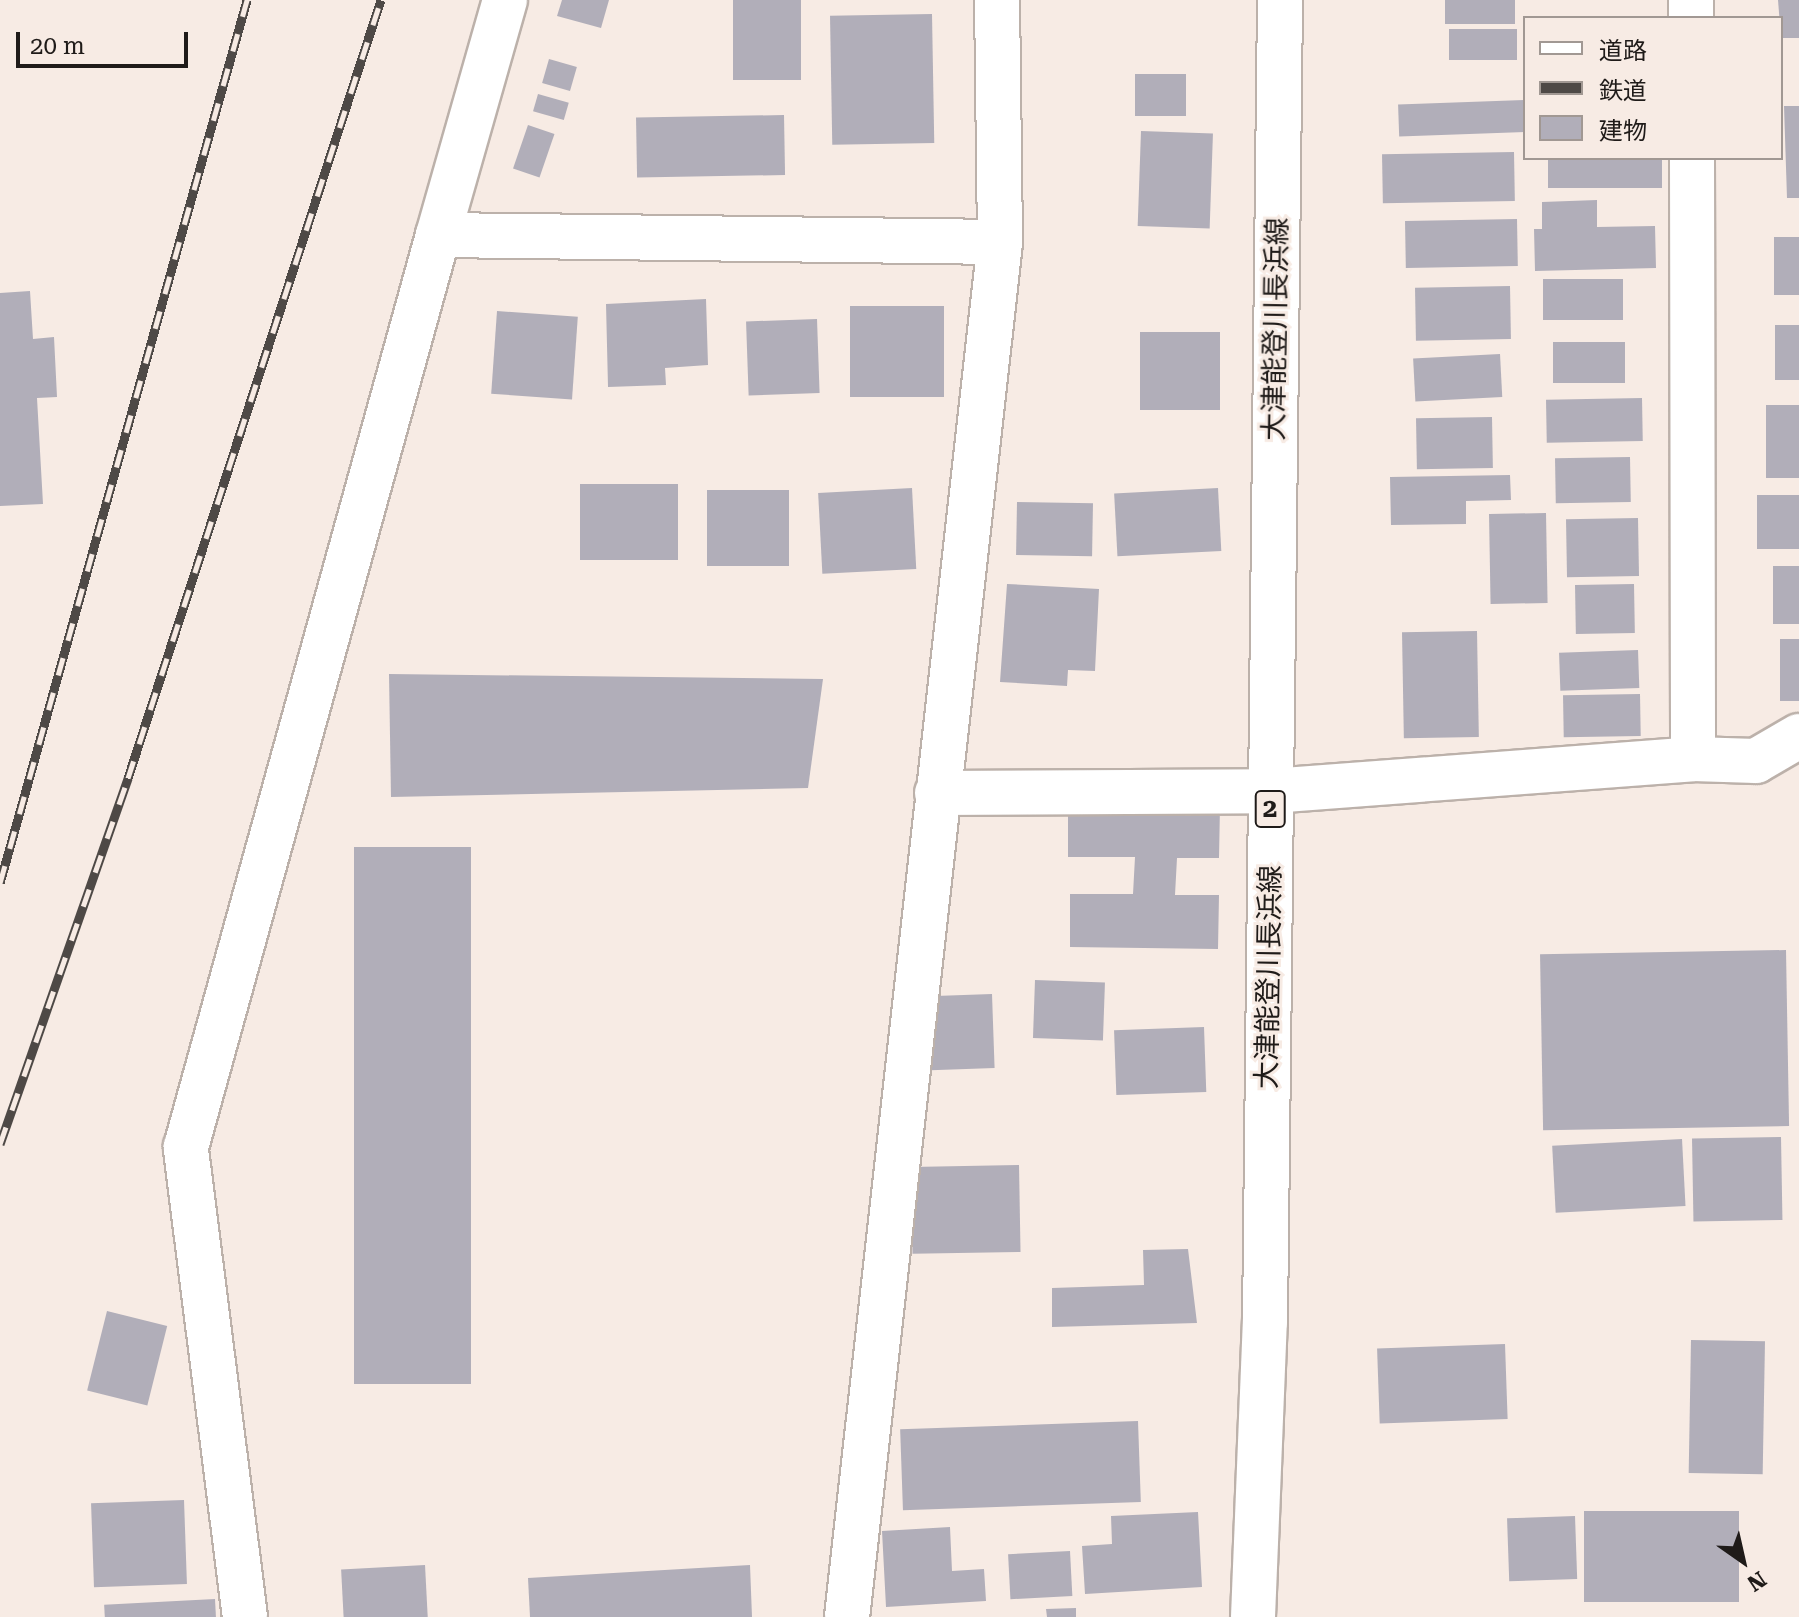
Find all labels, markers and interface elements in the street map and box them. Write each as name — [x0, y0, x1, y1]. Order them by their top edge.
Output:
scale bar — [20, 16, 192, 66]
legend — [1523, 16, 1783, 160]
text: 20 m — [30, 32, 85, 60]
text: 道路 — [1599, 37, 1647, 65]
text: 鉄道 — [1599, 77, 1647, 105]
text: 建物 — [1599, 117, 1647, 145]
street label: 大津能登川長浜線 — [1257, 217, 1295, 441]
road number: 2 — [1254, 787, 1286, 831]
street label: 大津能登川長浜線 — [1250, 865, 1288, 1089]
north arrow — [1703, 1521, 1783, 1601]
text: N — [1743, 1566, 1771, 1596]

